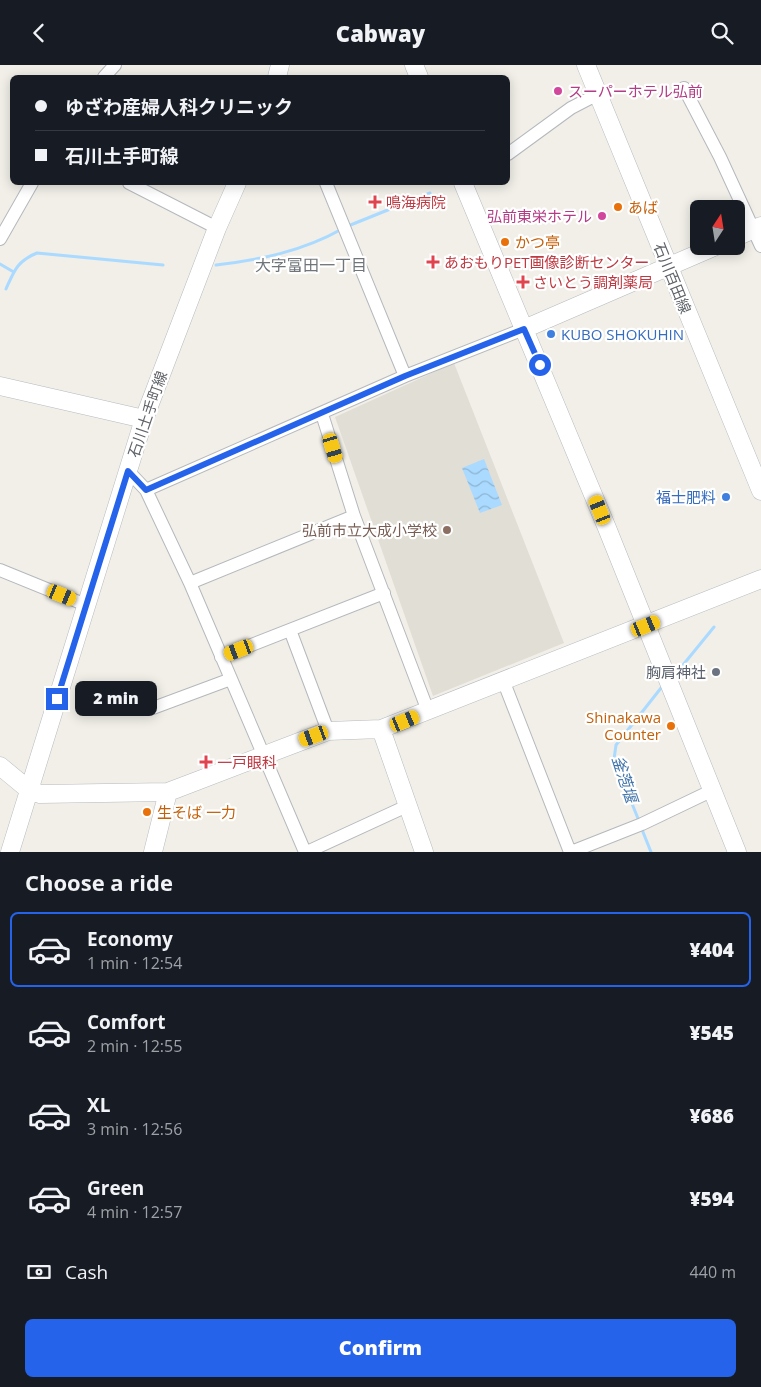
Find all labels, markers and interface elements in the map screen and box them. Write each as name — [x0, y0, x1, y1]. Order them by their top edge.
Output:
text: Cabway — [336, 18, 425, 48]
icon: back — [25, 19, 53, 47]
icon: search — [708, 19, 736, 47]
place label: スーパーホテル弘前 — [568, 81, 703, 101]
marker: スーパーホテル弘前 — [552, 85, 564, 97]
text: ゆざわ産婦人科クリニック — [65, 94, 293, 120]
text: 石川土手町線 — [65, 143, 179, 169]
place label: 鳴海病院 — [386, 192, 446, 212]
marker: 鳴海病院 — [368, 195, 382, 209]
place label: あば — [628, 197, 658, 217]
north arrow — [690, 200, 745, 255]
map controls — [690, 200, 745, 255]
marker: あば — [612, 201, 624, 213]
place label: 弘前東栄ホテル — [487, 206, 592, 226]
marker: 弘前東栄ホテル — [596, 210, 608, 222]
place label: かつ亭 — [515, 232, 560, 252]
marker: かつ亭 — [499, 236, 511, 248]
street label: 石川百田線 — [650, 239, 696, 317]
place label: あおもりPET画像診断センター — [444, 252, 650, 272]
district label: 大字富田一丁目 — [255, 254, 367, 276]
marker: あおもりPET画像診断センター — [426, 255, 440, 269]
place label: さいとう調剤薬局 — [533, 272, 653, 292]
marker: さいとう調剤薬局 — [517, 276, 529, 288]
place label: KUBO SHOKUHIN — [561, 324, 684, 344]
marker: KUBO SHOKUHIN — [545, 328, 557, 340]
route start — [529, 354, 551, 376]
street label: 石川土手町線 — [123, 368, 171, 460]
car — [321, 431, 344, 465]
place label: 福士肥料 — [656, 487, 716, 507]
marker: 福士肥料 — [720, 491, 732, 503]
car — [587, 493, 612, 527]
place label: 弘前市立大成小学校 — [302, 520, 437, 540]
marker: 弘前市立大成小学校 — [441, 524, 453, 536]
car — [45, 582, 78, 608]
car — [629, 613, 662, 639]
car — [222, 638, 255, 662]
place label: 胸肩神社 — [646, 662, 706, 682]
marker: 胸肩神社 — [710, 666, 722, 678]
callout: 2 min — [74, 681, 157, 717]
text: 2 min — [93, 687, 139, 709]
route end — [46, 688, 68, 710]
place label: Shinakawa Counter — [586, 707, 661, 744]
car — [388, 708, 421, 734]
marker: Shinakawa Counter — [665, 720, 677, 732]
car — [297, 724, 330, 748]
place label: 一戸眼科 — [217, 752, 277, 772]
water label: 釜萢堰 — [607, 753, 644, 808]
marker: 一戸眼科 — [199, 755, 213, 769]
place label: 生そば 一力 — [157, 802, 236, 822]
marker: 生そば 一力 — [141, 806, 153, 818]
text: Choose a ride — [25, 867, 173, 897]
text: Economy — [87, 926, 173, 952]
icon: car — [27, 927, 72, 972]
text: ¥404 — [689, 937, 734, 963]
text: 1 min · 12:54 — [87, 952, 182, 974]
text: Comfort — [87, 1009, 166, 1035]
icon: car — [27, 1010, 72, 1055]
text: ¥545 — [689, 1020, 734, 1046]
text: 2 min · 12:55 — [87, 1035, 182, 1057]
text: XL — [87, 1092, 110, 1118]
icon: car — [27, 1093, 72, 1138]
text: ¥686 — [689, 1103, 734, 1129]
text: 3 min · 12:56 — [87, 1118, 182, 1140]
text: Green — [87, 1175, 144, 1201]
icon: car — [27, 1176, 72, 1221]
text: ¥594 — [689, 1186, 734, 1212]
text: 4 min · 12:57 — [87, 1201, 182, 1223]
icon: cash — [25, 1258, 53, 1286]
text: Cash — [65, 1259, 108, 1285]
text: 440 m — [690, 1261, 736, 1283]
button: Confirm — [25, 1319, 736, 1377]

